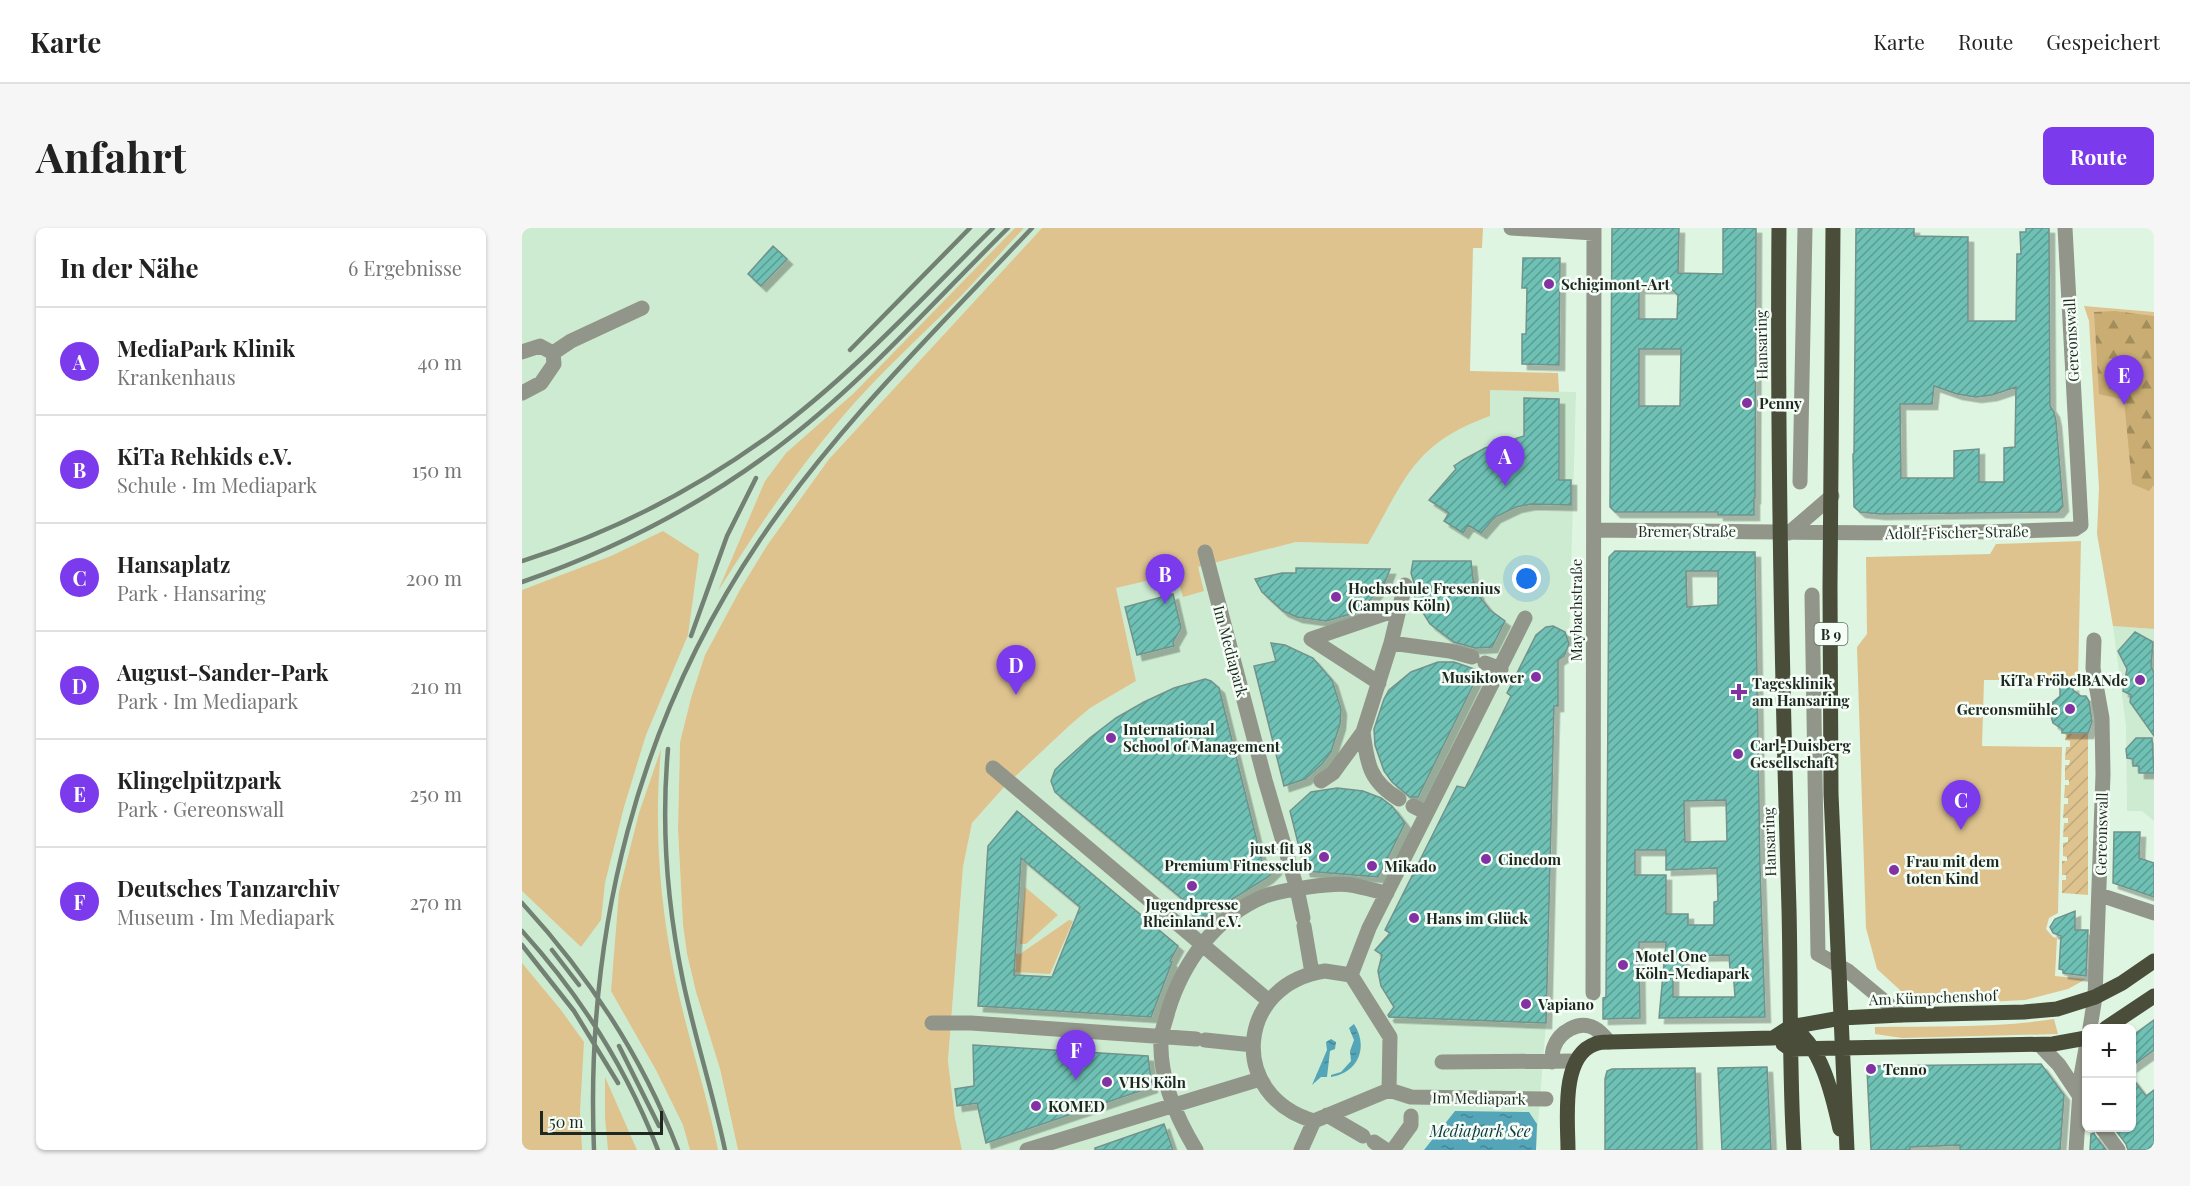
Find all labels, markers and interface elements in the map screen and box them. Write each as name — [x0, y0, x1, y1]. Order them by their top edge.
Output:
text: Karte — [30, 23, 101, 60]
text: Karte — [1873, 27, 1925, 55]
text: Route — [1958, 27, 2013, 55]
text: Gespeichert — [2046, 27, 2160, 55]
button: Route — [2043, 127, 2154, 185]
text: Anfahrt — [36, 128, 186, 184]
text: In der Nähe — [60, 250, 199, 285]
text: 6 Ergebnisse — [348, 254, 462, 281]
place label: Schigimont-Art — [1561, 274, 1671, 294]
marker: Schigimont-Art — [1542, 277, 1556, 291]
street label: Gereonswall — [2059, 298, 2083, 382]
street label: Hansaring — [1750, 310, 1772, 380]
text: MediaPark Klinik — [117, 333, 295, 363]
text: A — [73, 348, 86, 375]
text: 40 m — [417, 348, 462, 375]
pin: E — [2104, 356, 2144, 405]
text: Krankenhaus — [117, 363, 236, 390]
place label: Penny — [1759, 393, 1802, 413]
marker: Penny — [1740, 396, 1754, 410]
pin: A — [1486, 436, 1524, 486]
text: KiTa Rehkids e.V. — [117, 441, 292, 471]
text: B — [73, 456, 86, 483]
text: 150 m — [412, 456, 462, 483]
text: Schule · Im Mediapark — [117, 471, 317, 498]
street label: Bremer Straße — [1638, 521, 1736, 541]
street label: Adolf-Fischer-Straße — [1884, 521, 2029, 543]
text: Hansaplatz — [117, 549, 231, 579]
pin: B — [1146, 554, 1184, 604]
street label: Maybachstraße — [1566, 559, 1586, 661]
text: C — [72, 564, 87, 591]
text: 200 m — [406, 564, 462, 591]
your location — [1512, 564, 1541, 593]
place label: Hochschule Fresenius (Campus Köln) — [1348, 578, 1501, 615]
text: Park · Hansaring — [117, 579, 266, 606]
marker: Hochschule Fresenius (Campus Köln) — [1329, 590, 1343, 604]
street label: Im Mediapark — [1209, 603, 1253, 700]
road number: B 9 — [1814, 623, 1848, 645]
pin: D — [996, 646, 1036, 695]
text: August-Sander-Park — [117, 657, 328, 687]
place label: Musiktower — [1441, 667, 1524, 687]
marker: Musiktower — [1529, 670, 1543, 684]
place label: KiTa FröbelBANde — [2000, 670, 2128, 690]
text: D — [72, 672, 87, 699]
text: 210 m — [410, 672, 462, 699]
place label: Tagesklinik am Hansaring — [1752, 673, 1850, 710]
marker: KiTa FröbelBANde — [2133, 673, 2147, 687]
marker: Tagesklinik am Hansaring — [1730, 683, 1748, 701]
text: Park · Im Mediapark — [117, 687, 298, 714]
place label: Gereonsmühle — [1957, 699, 2058, 719]
marker: Gereonsmühle — [2063, 702, 2077, 716]
place label: International School of Management — [1123, 719, 1281, 756]
marker: International School of Management — [1104, 731, 1118, 745]
place label: Carl-Duisberg Gesellschaft — [1750, 735, 1851, 772]
marker: Carl-Duisberg Gesellschaft — [1731, 747, 1745, 761]
text: Klingelpützpark — [117, 765, 281, 795]
text: E — [73, 780, 86, 807]
text: 250 m — [409, 780, 462, 807]
pin: C — [1942, 780, 1980, 830]
street label: Gereonswall — [2090, 792, 2112, 876]
text: Park · Gereonswall — [117, 795, 284, 822]
street label: Hansaring — [1758, 807, 1780, 877]
place label: just fit 18 Premium Fitnessclub — [1164, 838, 1312, 875]
place label: Cinedom — [1498, 849, 1562, 869]
marker: just fit 18 Premium Fitnessclub — [1317, 850, 1331, 864]
place label: Frau mit dem toten Kind — [1905, 851, 2000, 888]
marker: Cinedom — [1479, 852, 1493, 866]
place label: Mikado — [1384, 856, 1437, 876]
marker: Mikado — [1365, 859, 1379, 873]
marker: Frau mit dem toten Kind — [1887, 863, 1901, 877]
text: Deutsches Tanzarchiv — [117, 873, 340, 903]
marker: Jugendpresse Rheinland e.V. — [1185, 879, 1199, 893]
text: F — [74, 888, 85, 915]
text: 270 m — [410, 888, 462, 915]
place label: Jugendpresse Rheinland e.V. — [1143, 894, 1241, 931]
text: Museum · Im Mediapark — [117, 903, 335, 930]
place label: Hans im Glück — [1426, 908, 1528, 928]
marker: Hans im Glück — [1407, 911, 1421, 925]
place label: Motel One Köln-Mediapark — [1635, 946, 1750, 983]
marker: Motel One Köln-Mediapark — [1616, 958, 1630, 972]
street label: Am Kümpchenshof — [1867, 985, 1999, 1009]
place label: Vapiano — [1537, 994, 1594, 1014]
marker: Vapiano — [1519, 997, 1533, 1011]
map controls — [2082, 1024, 2136, 1132]
button: + — [2082, 1024, 2136, 1078]
pin: F — [1056, 1030, 1096, 1080]
place label: Tenno — [1883, 1059, 1927, 1079]
marker: Tenno — [1864, 1062, 1878, 1076]
place label: VHS Köln — [1118, 1072, 1187, 1092]
marker: VHS Köln — [1100, 1075, 1114, 1089]
button: − — [2082, 1078, 2136, 1132]
street label: Im Mediapark — [1432, 1087, 1527, 1109]
place label: KOMED — [1048, 1096, 1105, 1116]
marker: KOMED — [1029, 1099, 1043, 1113]
scale bar — [540, 1108, 663, 1136]
text: 50 m — [549, 1111, 583, 1132]
water label: Mediapark See — [1428, 1120, 1531, 1141]

